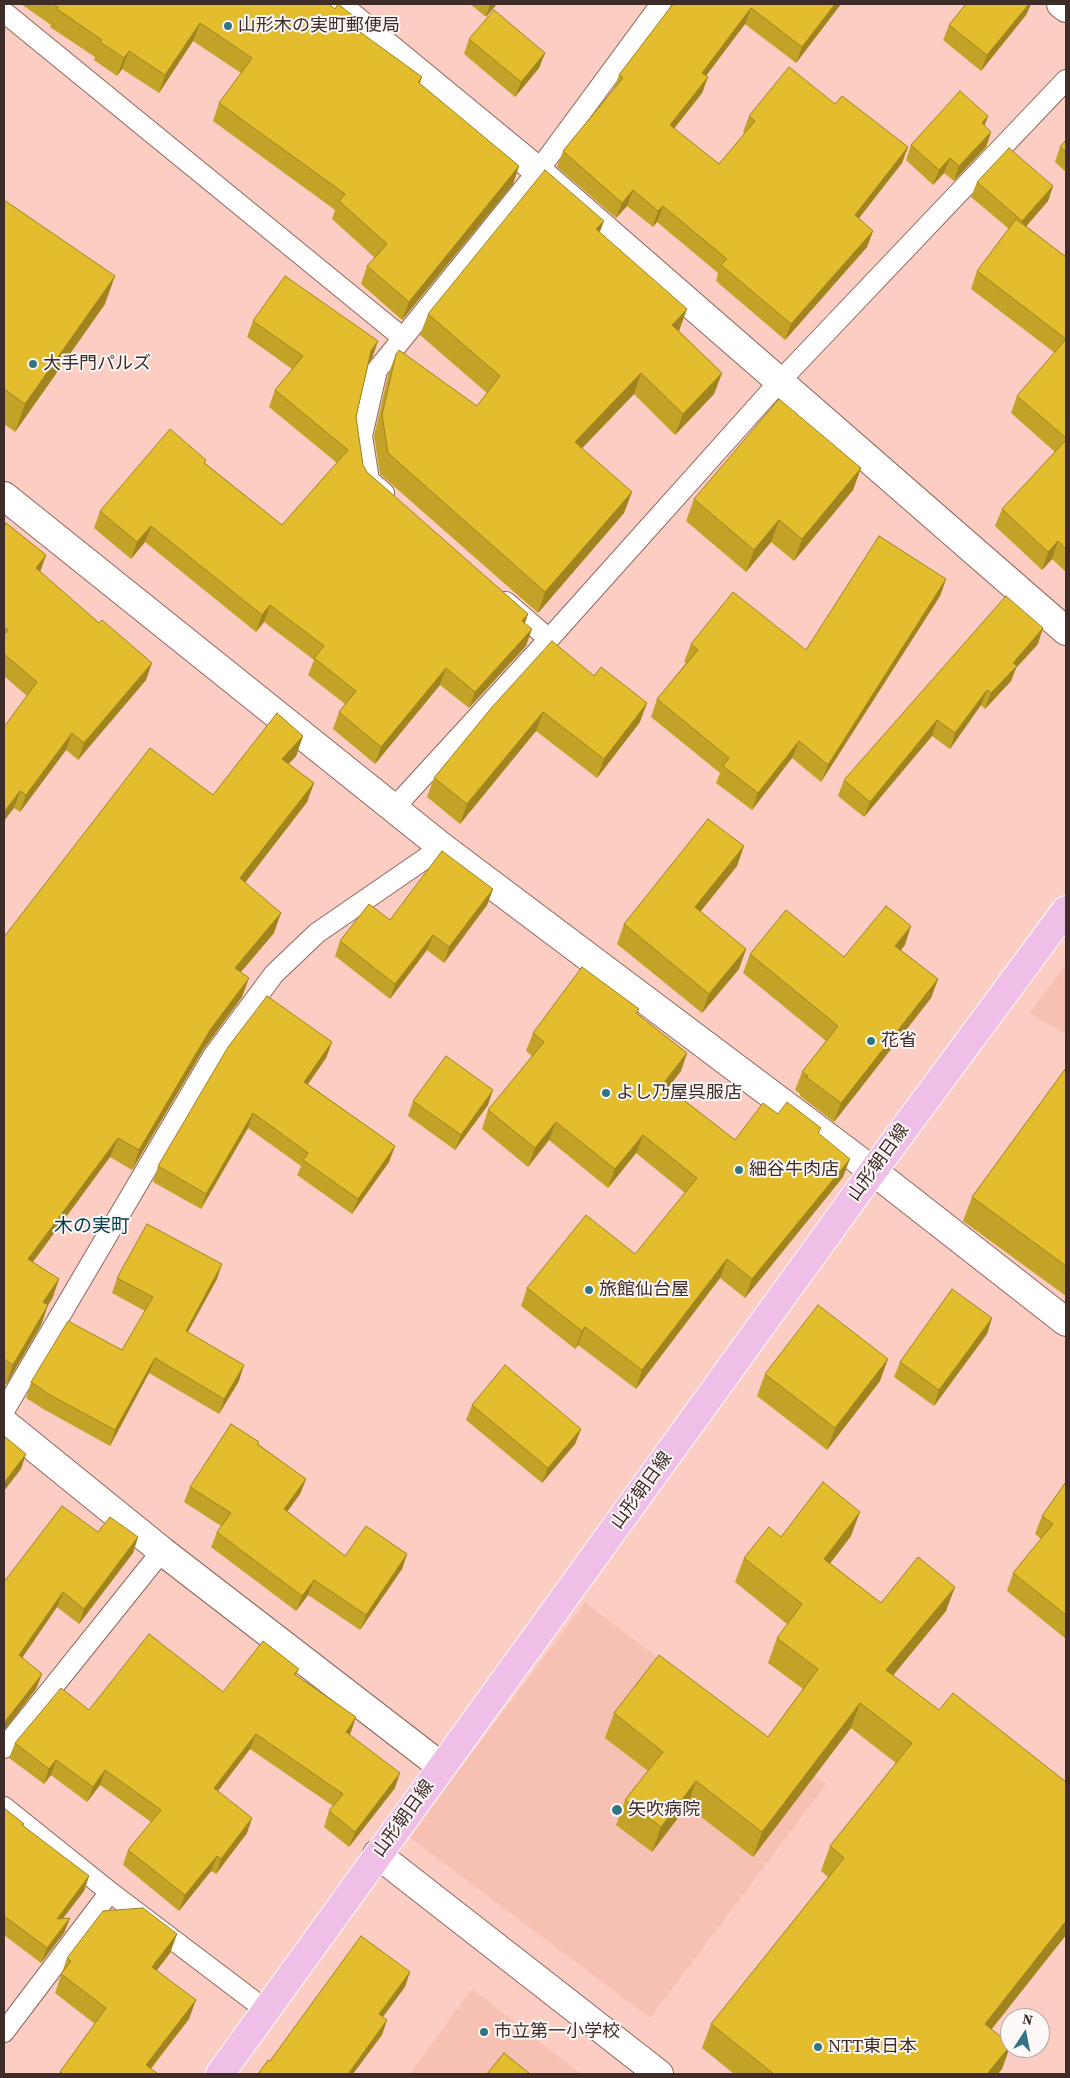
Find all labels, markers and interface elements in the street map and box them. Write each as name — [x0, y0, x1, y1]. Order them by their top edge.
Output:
place label: 山形木の実町郵便局 — [238, 15, 400, 37]
marker: 山形木の実町郵便局 — [222, 20, 234, 32]
place label: 大手門パルズ — [43, 353, 151, 375]
marker: 大手門パルズ — [27, 358, 39, 370]
place label: 花省 — [881, 1030, 917, 1052]
marker: 花省 — [865, 1035, 877, 1047]
place label: よし乃屋呉服店 — [616, 1082, 742, 1104]
marker: よし乃屋呉服店 — [600, 1087, 612, 1099]
street label: 山形朝日線 — [844, 1120, 914, 1206]
place label: 細谷牛肉店 — [749, 1159, 839, 1181]
marker: 細谷牛肉店 — [733, 1164, 745, 1176]
district label: 木の実町 — [54, 1216, 130, 1238]
place label: 旅館仙台屋 — [599, 1279, 689, 1301]
marker: 旅館仙台屋 — [583, 1284, 595, 1296]
street label: 山形朝日線 — [607, 1448, 677, 1534]
street label: 山形朝日線 — [369, 1776, 439, 1862]
place label: 矢吹病院 — [628, 1799, 700, 1821]
marker: 矢吹病院 — [610, 1803, 624, 1817]
north arrow — [1000, 2008, 1050, 2058]
text: N — [1021, 2008, 1035, 2030]
place label: 市立第一小学校 — [494, 2021, 620, 2043]
marker: 市立第一小学校 — [478, 2026, 490, 2038]
place label: NTT東日本 — [828, 2036, 917, 2058]
marker: NTT東日本 — [812, 2041, 824, 2053]

